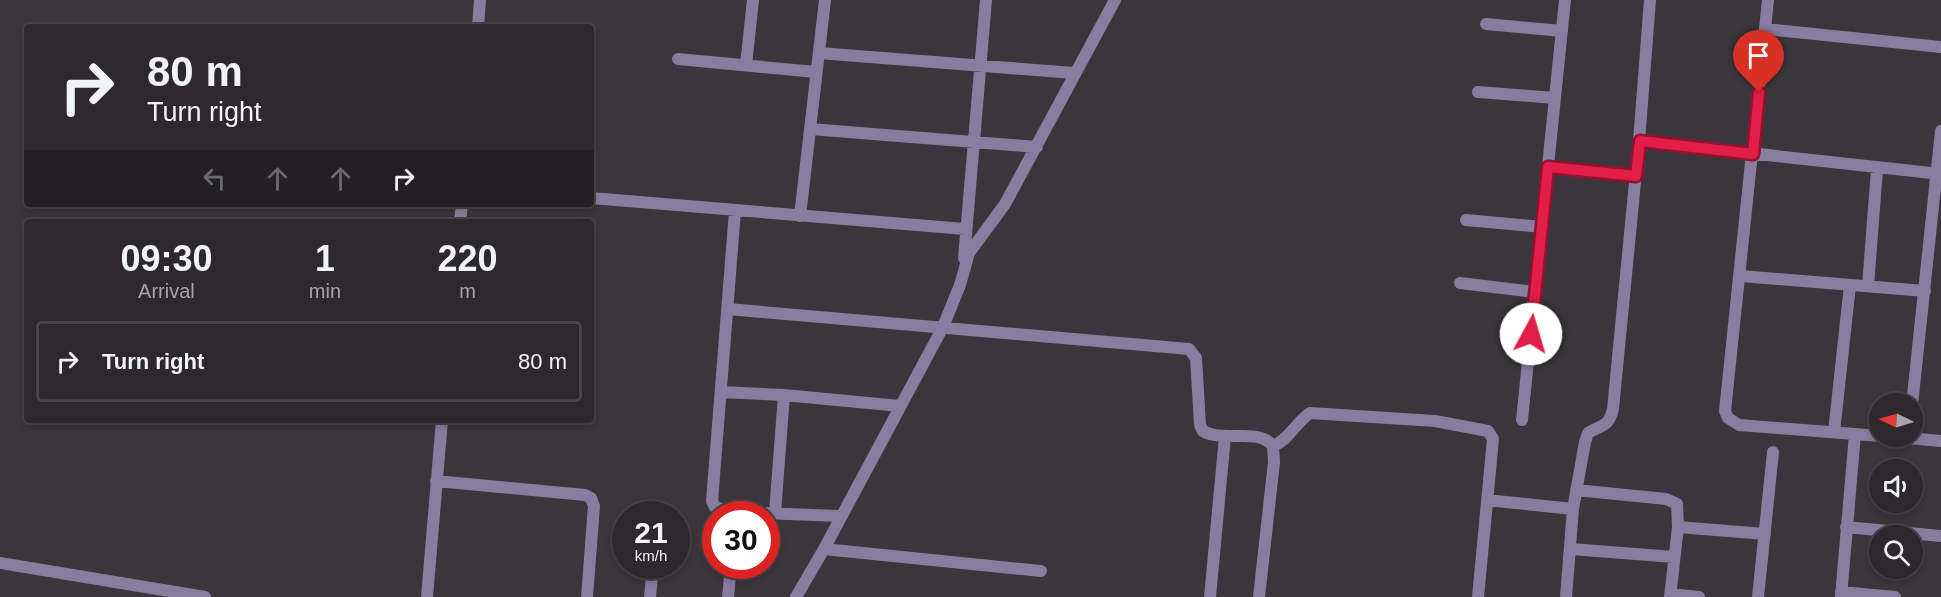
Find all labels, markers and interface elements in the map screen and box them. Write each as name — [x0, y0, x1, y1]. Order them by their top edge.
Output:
pin — [1733, 30, 1784, 92]
icon: arrive — [1742, 39, 1775, 72]
icon: right — [48, 48, 126, 126]
text: 80 m — [147, 48, 243, 95]
text: Turn right — [147, 97, 262, 127]
icon: left — [198, 162, 231, 195]
icon: ahead — [261, 162, 294, 195]
icon: ahead — [324, 162, 357, 195]
icon: right — [387, 162, 420, 195]
text: 09:30 — [120, 238, 212, 279]
text: 1 — [315, 238, 335, 279]
text: 220 — [437, 238, 498, 279]
text: Arrival — [138, 280, 195, 302]
text: min — [309, 280, 341, 302]
text: m — [459, 280, 476, 302]
position arrow — [1499, 302, 1563, 366]
icon: right — [51, 345, 84, 378]
text: Turn right — [102, 349, 204, 374]
text: 80 m — [518, 349, 567, 374]
north arrow — [1869, 393, 1923, 447]
map controls — [1869, 393, 1923, 579]
button: sound — [1869, 459, 1923, 513]
speed limit sign: 30 — [702, 501, 780, 579]
text: 21 — [634, 516, 668, 549]
button: search — [1869, 525, 1923, 579]
text: km/h — [635, 547, 667, 564]

